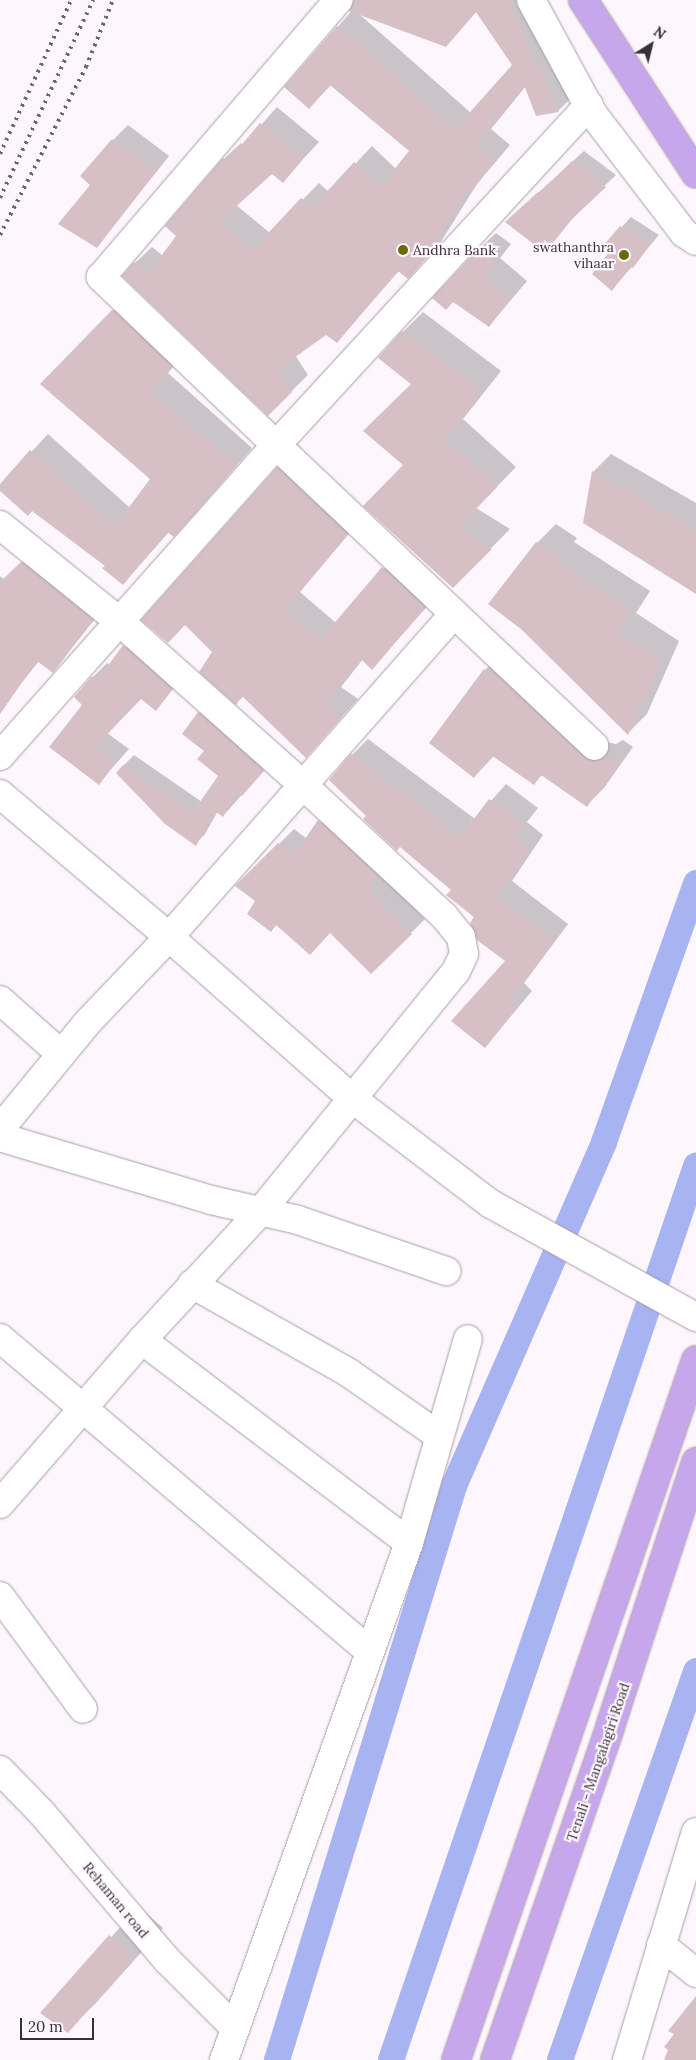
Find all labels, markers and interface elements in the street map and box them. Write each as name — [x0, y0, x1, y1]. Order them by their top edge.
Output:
north arrow — [626, 20, 676, 70]
text: N — [650, 22, 669, 43]
place label: swathanthra vihaar — [533, 239, 614, 272]
place label: Andhra Bank — [413, 242, 496, 258]
marker: Andhra Bank — [397, 244, 409, 256]
marker: swathanthra vihaar — [618, 249, 630, 261]
street label: Tenali - Mangalagiri Road — [563, 1681, 633, 1843]
street label: Rehaman road — [79, 1859, 153, 1941]
scale bar — [22, 2008, 96, 2040]
text: 20 m — [28, 2017, 63, 2036]

